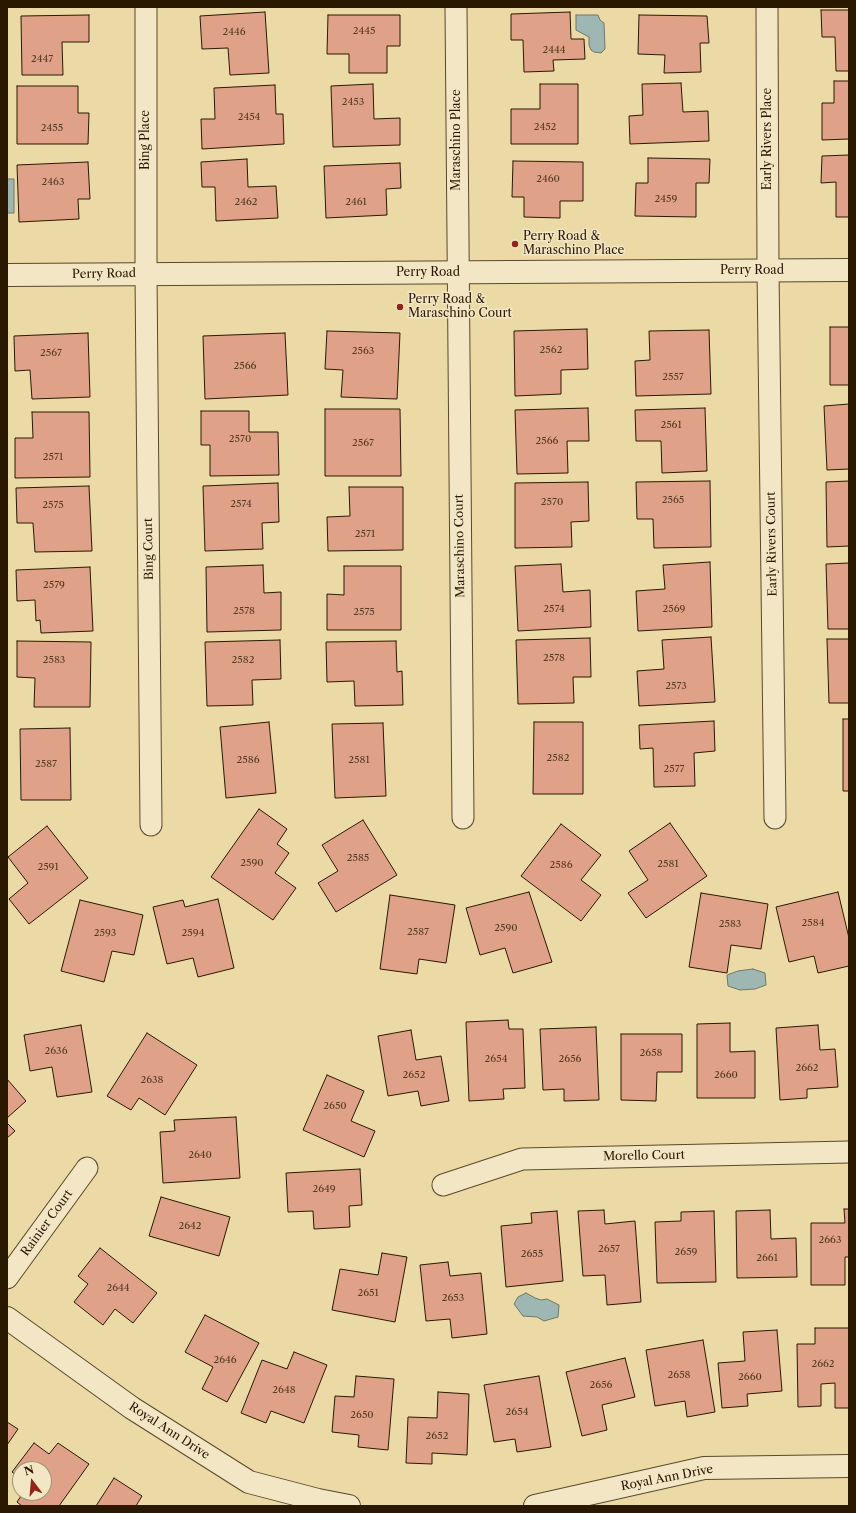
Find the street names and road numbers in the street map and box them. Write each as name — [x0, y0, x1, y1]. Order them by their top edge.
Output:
street label: Early Rivers Place — [761, 88, 775, 190]
street label: Maraschino Place — [450, 89, 464, 191]
street label: Bing Place — [139, 110, 153, 170]
street label: Perry Road — [720, 264, 784, 278]
street label: Perry Road — [72, 266, 136, 282]
street label: Perry Road — [396, 266, 460, 280]
street label: Early Rivers Court — [764, 491, 780, 597]
street label: Maraschino Court — [452, 494, 468, 598]
street label: Bing Court — [141, 518, 157, 580]
street label: Morello Court — [603, 1148, 685, 1164]
street label: Rainier Court — [18, 1187, 76, 1259]
street label: Royal Ann Drive — [126, 1400, 212, 1462]
street label: Royal Ann Drive — [620, 1462, 714, 1494]

